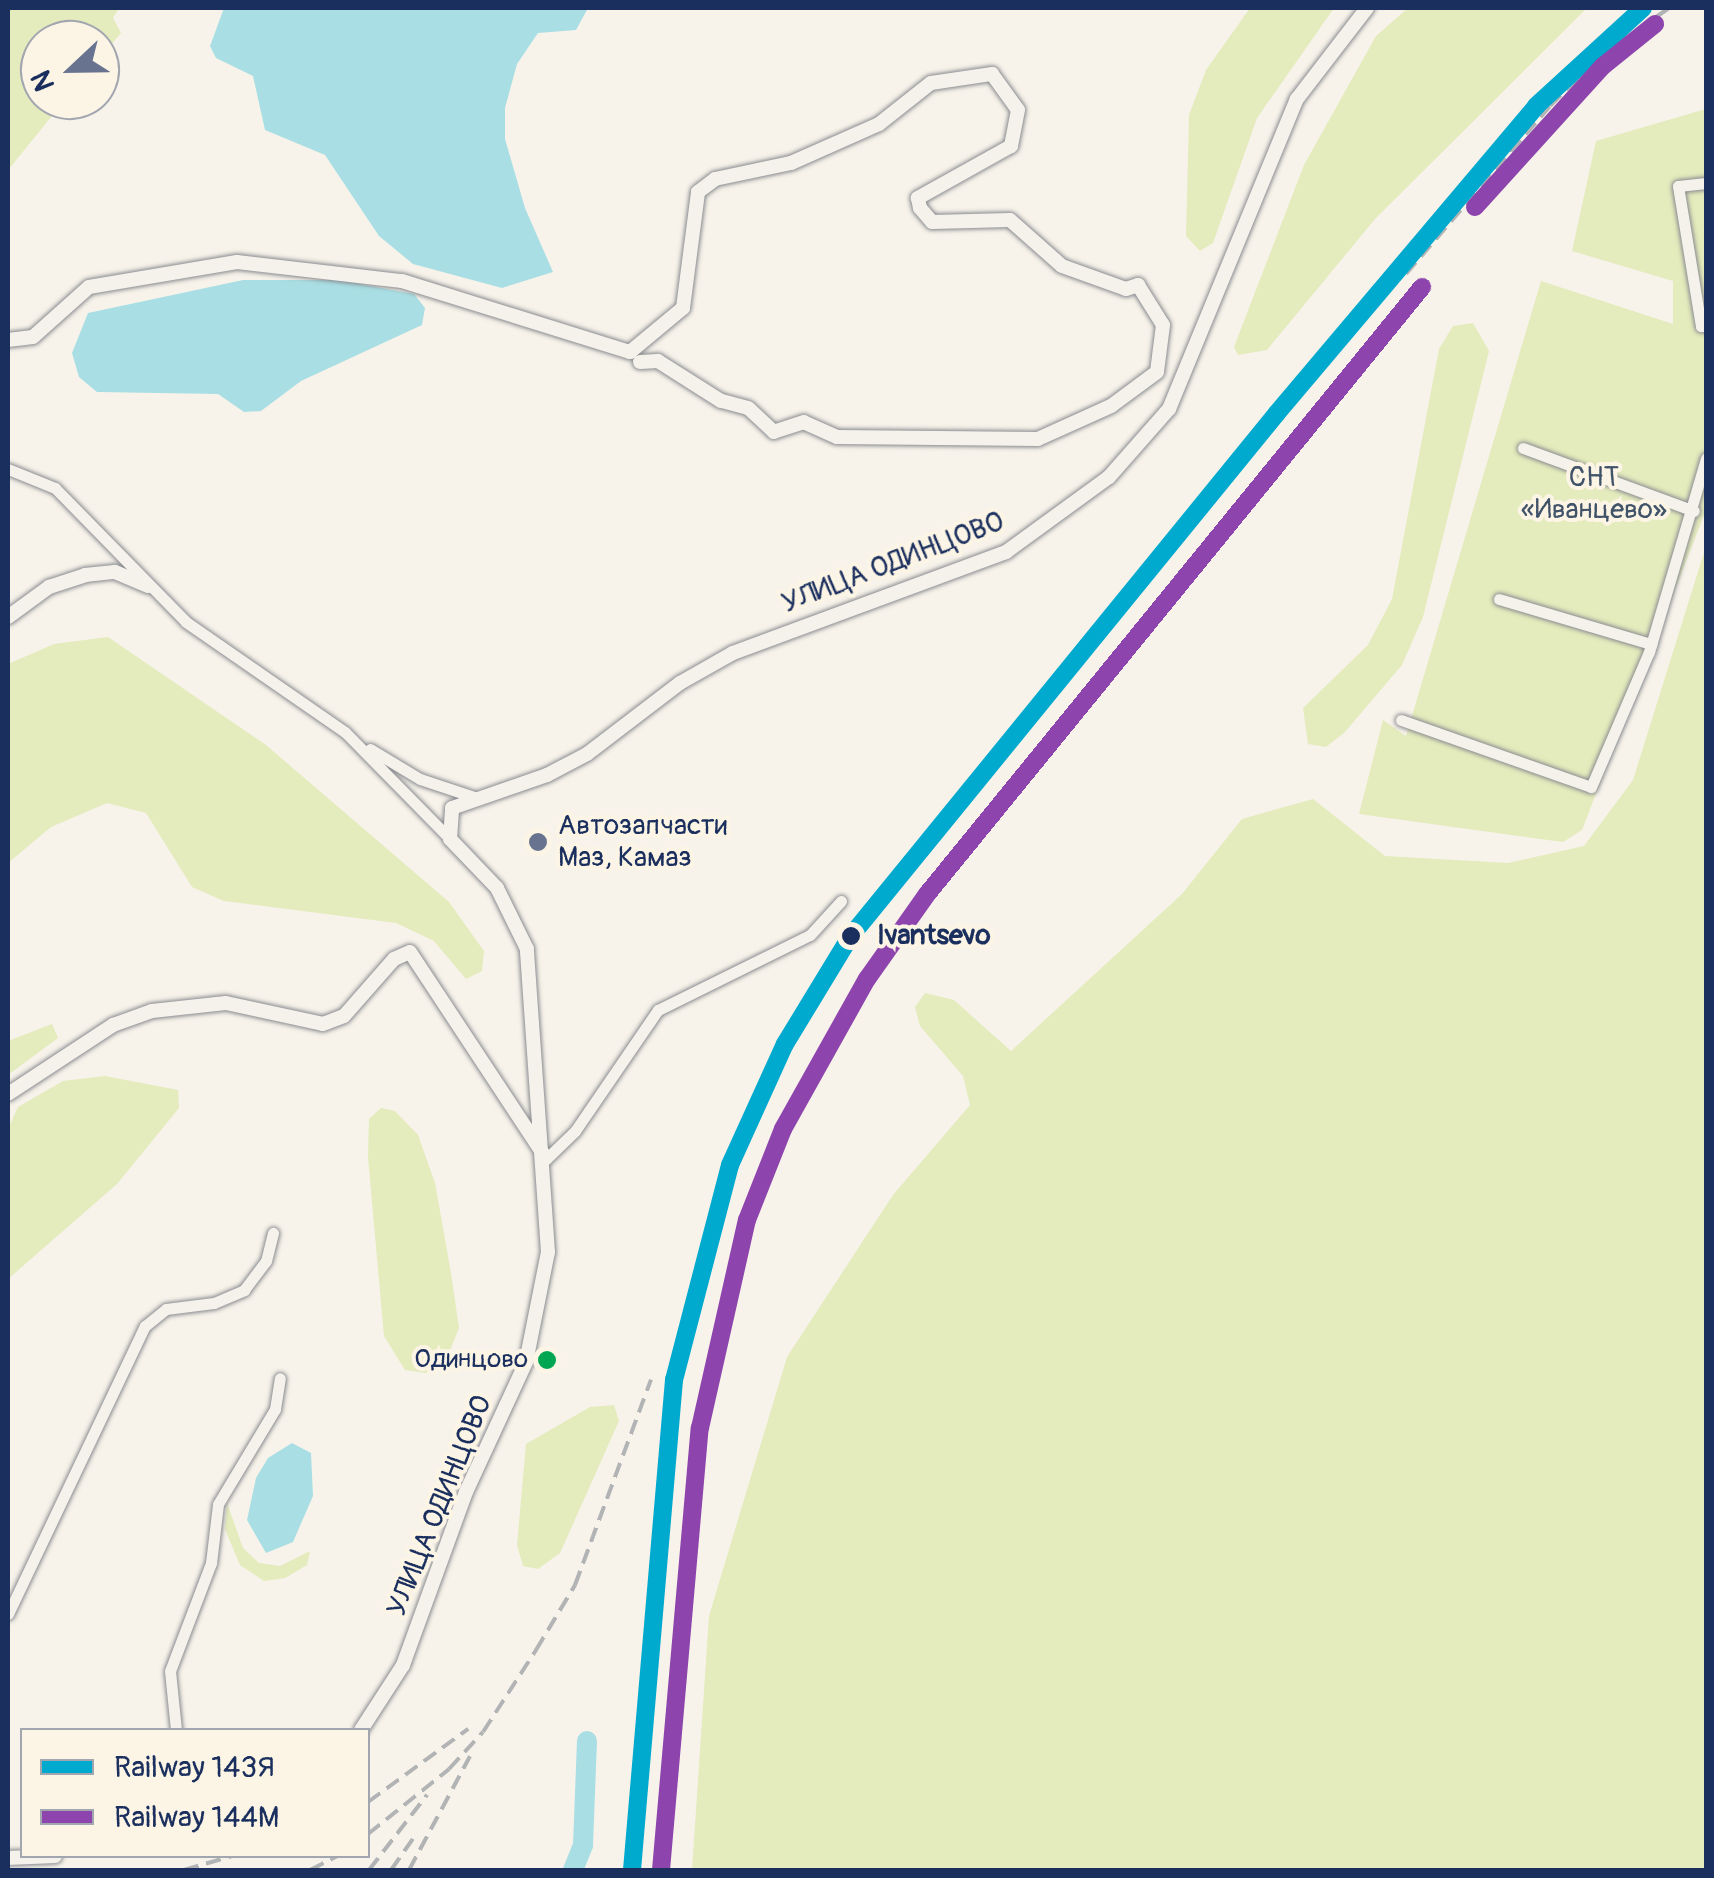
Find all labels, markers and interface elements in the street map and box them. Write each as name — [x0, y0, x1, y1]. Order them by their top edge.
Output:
north arrow — [20, 20, 120, 120]
text: N — [24, 65, 63, 96]
park label: СНТ «Иванцево» — [1521, 461, 1667, 527]
street label: УЛИЦА ОДИНЦОВО — [777, 505, 1009, 621]
place label: Автозапчасти Маз, Камаз — [558, 809, 727, 875]
marker: Автозапчасти Маз, Камаз — [527, 831, 549, 853]
marker: Ivantsevo — [834, 919, 868, 953]
place label: Ivantsevo — [877, 919, 990, 953]
place label: Одинцово — [414, 1344, 528, 1376]
marker: Одинцово — [537, 1350, 557, 1370]
street label: УЛИЦА ОДИНЦОВО — [380, 1391, 500, 1621]
legend — [20, 1728, 370, 1858]
text: Railway 143Я — [114, 1749, 275, 1786]
text: Railway 144М — [114, 1799, 279, 1836]

